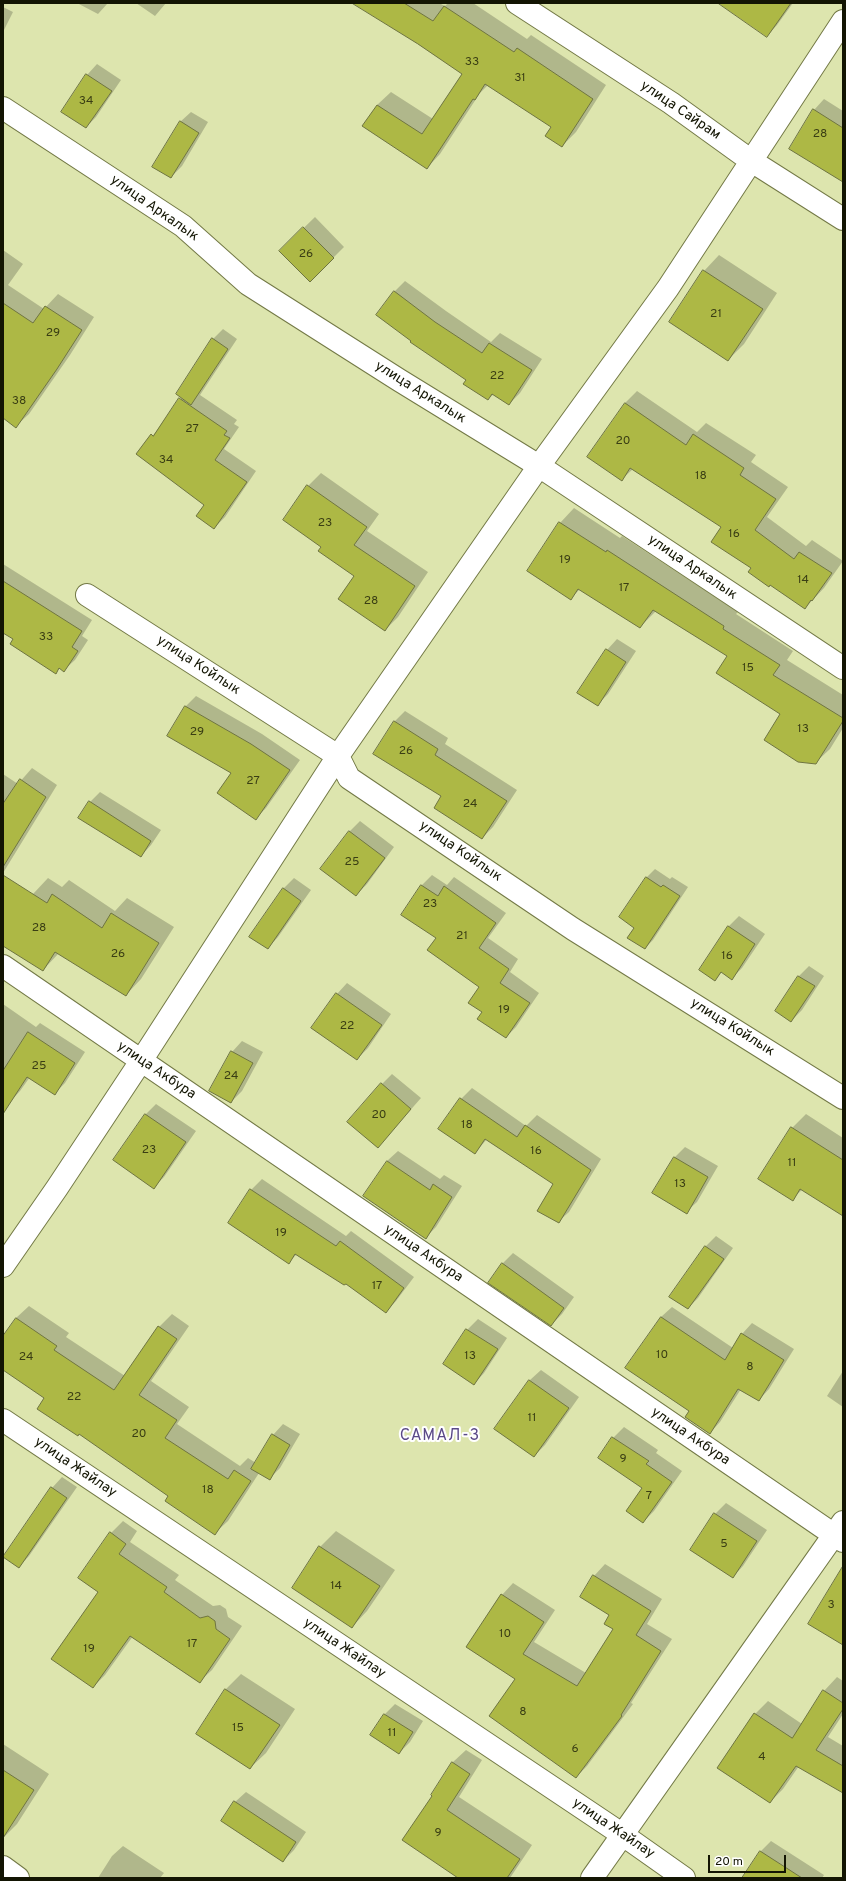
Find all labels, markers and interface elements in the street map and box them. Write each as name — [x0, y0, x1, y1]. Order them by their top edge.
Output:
house number: 33 — [465, 56, 479, 70]
house number: 31 — [514, 72, 526, 86]
street label: улица Сайрам — [637, 78, 723, 144]
house number: 34 — [79, 95, 93, 109]
house number: 28 — [813, 128, 827, 142]
street label: улица Аркалык — [106, 172, 202, 246]
house number: 26 — [299, 248, 313, 262]
house number: 21 — [710, 308, 722, 322]
house number: 29 — [46, 327, 60, 341]
street label: улица Аркалык — [371, 358, 469, 428]
house number: 22 — [490, 370, 504, 384]
house number: 38 — [12, 395, 26, 409]
house number: 27 — [185, 423, 199, 437]
house number: 20 — [615, 435, 631, 449]
house number: 34 — [159, 454, 173, 468]
house number: 18 — [695, 470, 707, 484]
house number: 23 — [318, 517, 332, 531]
house number: 16 — [728, 528, 740, 542]
street label: улица Аркалык — [644, 532, 740, 604]
house number: 19 — [559, 554, 571, 568]
house number: 14 — [797, 574, 809, 588]
house number: 17 — [619, 582, 629, 596]
house number: 28 — [364, 595, 378, 609]
house number: 33 — [39, 631, 53, 645]
street label: улица Койлык — [153, 633, 243, 699]
house number: 15 — [742, 662, 754, 676]
house number: 13 — [797, 723, 809, 737]
house number: 29 — [190, 726, 204, 740]
house number: 26 — [399, 745, 413, 759]
house number: 27 — [246, 775, 260, 789]
house number: 24 — [463, 798, 477, 812]
street label: улица Койлык — [415, 818, 505, 886]
house number: 25 — [345, 856, 359, 870]
house number: 23 — [423, 898, 437, 912]
house number: 28 — [32, 922, 46, 936]
house number: 21 — [456, 930, 468, 944]
house number: 26 — [111, 948, 125, 962]
house number: 16 — [721, 950, 733, 964]
street label: улица Койлык — [687, 995, 777, 1061]
house number: 19 — [498, 1004, 510, 1018]
house number: 22 — [340, 1020, 354, 1034]
street label: улица Акбура — [113, 1038, 199, 1104]
house number: 25 — [32, 1060, 46, 1074]
house number: 24 — [224, 1070, 238, 1084]
house number: 20 — [371, 1109, 387, 1123]
house number: 18 — [461, 1119, 473, 1133]
house number: 23 — [142, 1144, 156, 1158]
house number: 16 — [530, 1145, 542, 1159]
house number: 11 — [788, 1157, 796, 1171]
house number: 13 — [674, 1178, 686, 1192]
street label: улица Акбура — [380, 1221, 466, 1287]
house number: 19 — [275, 1227, 287, 1241]
house number: 17 — [372, 1280, 382, 1294]
house number: 10 — [656, 1349, 668, 1363]
house number: 13 — [464, 1350, 476, 1364]
house number: 24 — [19, 1351, 33, 1365]
house number: 8 — [746, 1361, 754, 1375]
house number: 22 — [67, 1391, 81, 1405]
street label: улица Акбура — [647, 1404, 733, 1470]
house number: 11 — [528, 1412, 536, 1426]
district label: САМАЛ-3 — [400, 1427, 480, 1447]
house number: 20 — [131, 1428, 147, 1442]
street label: улица Жайлау — [31, 1434, 119, 1502]
house number: 9 — [619, 1453, 627, 1467]
house number: 18 — [202, 1484, 214, 1498]
house number: 7 — [646, 1490, 652, 1504]
house number: 5 — [720, 1538, 728, 1552]
house number: 14 — [330, 1580, 342, 1594]
house number: 3 — [827, 1599, 835, 1613]
street label: улица Жайлау — [300, 1615, 388, 1683]
house number: 10 — [499, 1628, 511, 1642]
house number: 17 — [187, 1638, 197, 1652]
house number: 19 — [83, 1643, 95, 1657]
house number: 8 — [519, 1706, 527, 1720]
house number: 15 — [232, 1722, 244, 1736]
house number: 11 — [388, 1727, 396, 1741]
house number: 6 — [571, 1743, 579, 1757]
house number: 4 — [758, 1751, 766, 1765]
street label: улица Жайлау — [569, 1795, 657, 1863]
house number: 9 — [434, 1827, 442, 1841]
scale bar — [710, 1847, 788, 1873]
text: 20 m — [715, 1854, 743, 1870]

